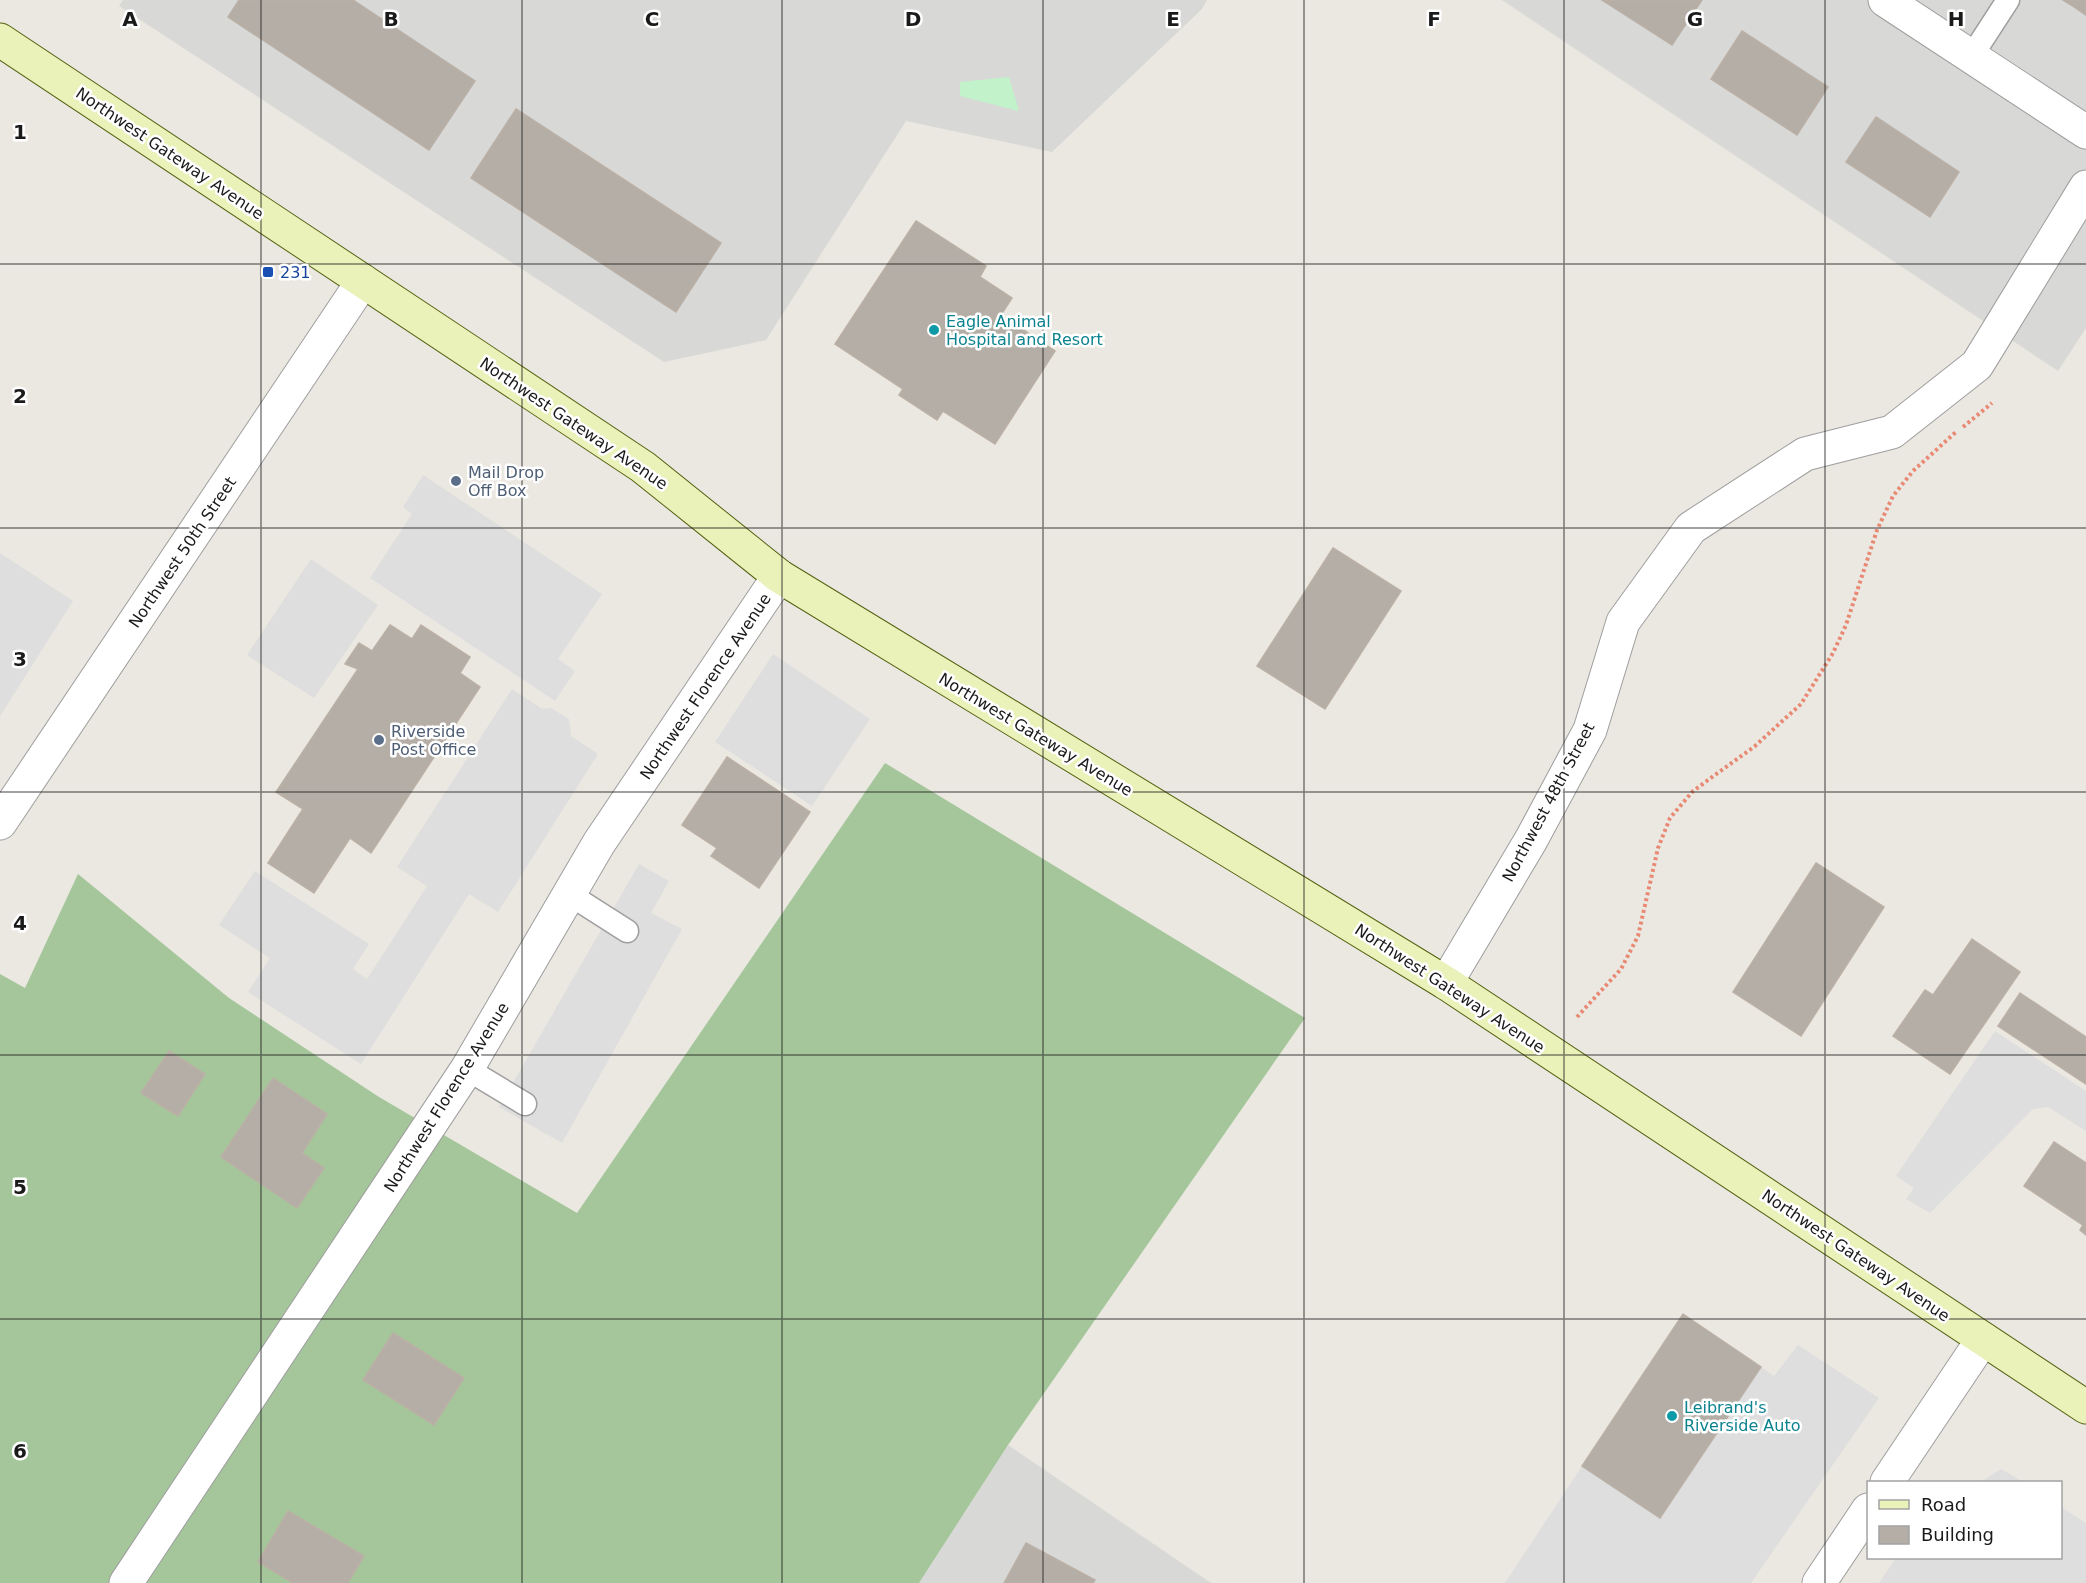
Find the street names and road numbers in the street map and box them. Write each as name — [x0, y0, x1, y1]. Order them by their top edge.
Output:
street label: Northwest Gateway Avenue — [72, 83, 267, 224]
street label: Northwest Gateway Avenue — [476, 353, 671, 494]
street label: Northwest 50th Street — [125, 473, 240, 631]
street label: Northwest Florence Avenue — [636, 590, 775, 783]
street label: Northwest Gateway Avenue — [935, 669, 1136, 800]
street label: Northwest 48th Street — [1498, 719, 1599, 885]
street label: Northwest Gateway Avenue — [1351, 920, 1548, 1057]
street label: Northwest Florence Avenue — [380, 999, 513, 1196]
street label: Northwest Gateway Avenue — [1758, 1185, 1953, 1326]

